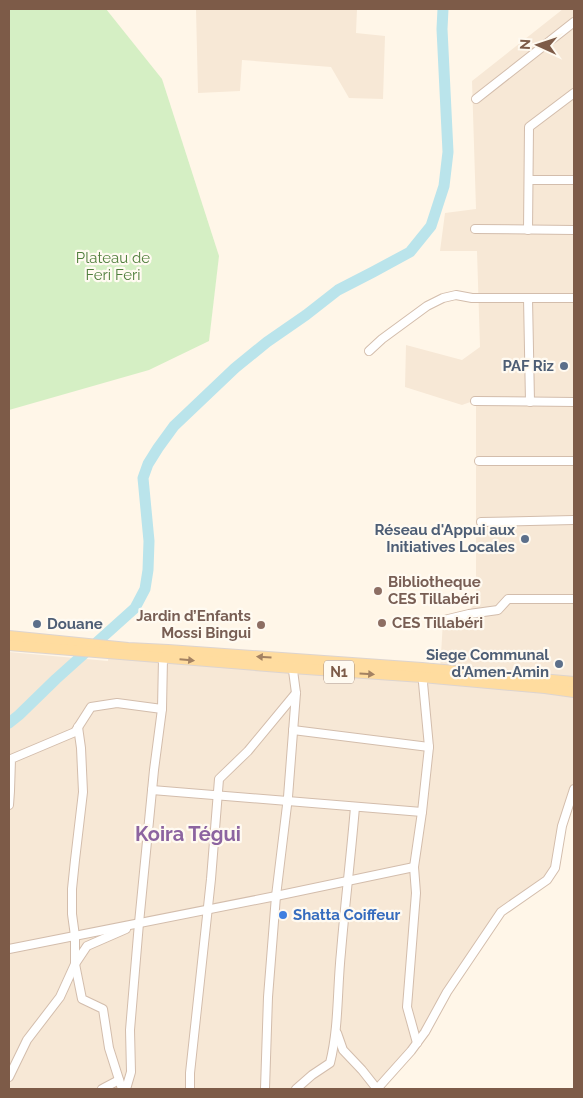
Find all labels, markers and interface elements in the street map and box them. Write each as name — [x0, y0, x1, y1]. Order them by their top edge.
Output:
north arrow — [513, 20, 563, 70]
text: N — [517, 39, 533, 50]
park label: Plateau de Feri Feri — [76, 249, 150, 284]
place label: PAF Riz — [502, 357, 554, 375]
marker: PAF Riz — [558, 360, 570, 372]
place label: Réseau d'Appui aux Initiatives Locales — [375, 521, 515, 556]
marker: Réseau d'Appui aux Initiatives Locales — [519, 533, 531, 545]
place label: Bibliotheque CES Tillabéri — [388, 573, 481, 608]
marker: Bibliotheque CES Tillabéri — [372, 585, 384, 597]
place label: Jardin d’Enfants Mossi Bingui — [136, 607, 251, 642]
place label: CES Tillabéri — [392, 614, 483, 632]
place label: Douane — [47, 615, 103, 633]
marker: CES Tillabéri — [376, 617, 388, 629]
marker: Douane — [31, 618, 43, 630]
marker: Jardin d’Enfants Mossi Bingui — [255, 619, 267, 631]
place label: Siege Communal d'Amen-Amin — [426, 646, 549, 681]
one-way arrow — [256, 652, 272, 660]
one-way arrow — [179, 656, 195, 664]
marker: Siege Communal d'Amen-Amin — [553, 658, 565, 670]
road number: N1 — [324, 660, 354, 684]
one-way arrow — [359, 670, 375, 678]
district label: Koira Tégui — [135, 822, 241, 846]
place label: Shatta Coiffeur — [293, 906, 400, 924]
marker: Shatta Coiffeur — [277, 909, 289, 921]

